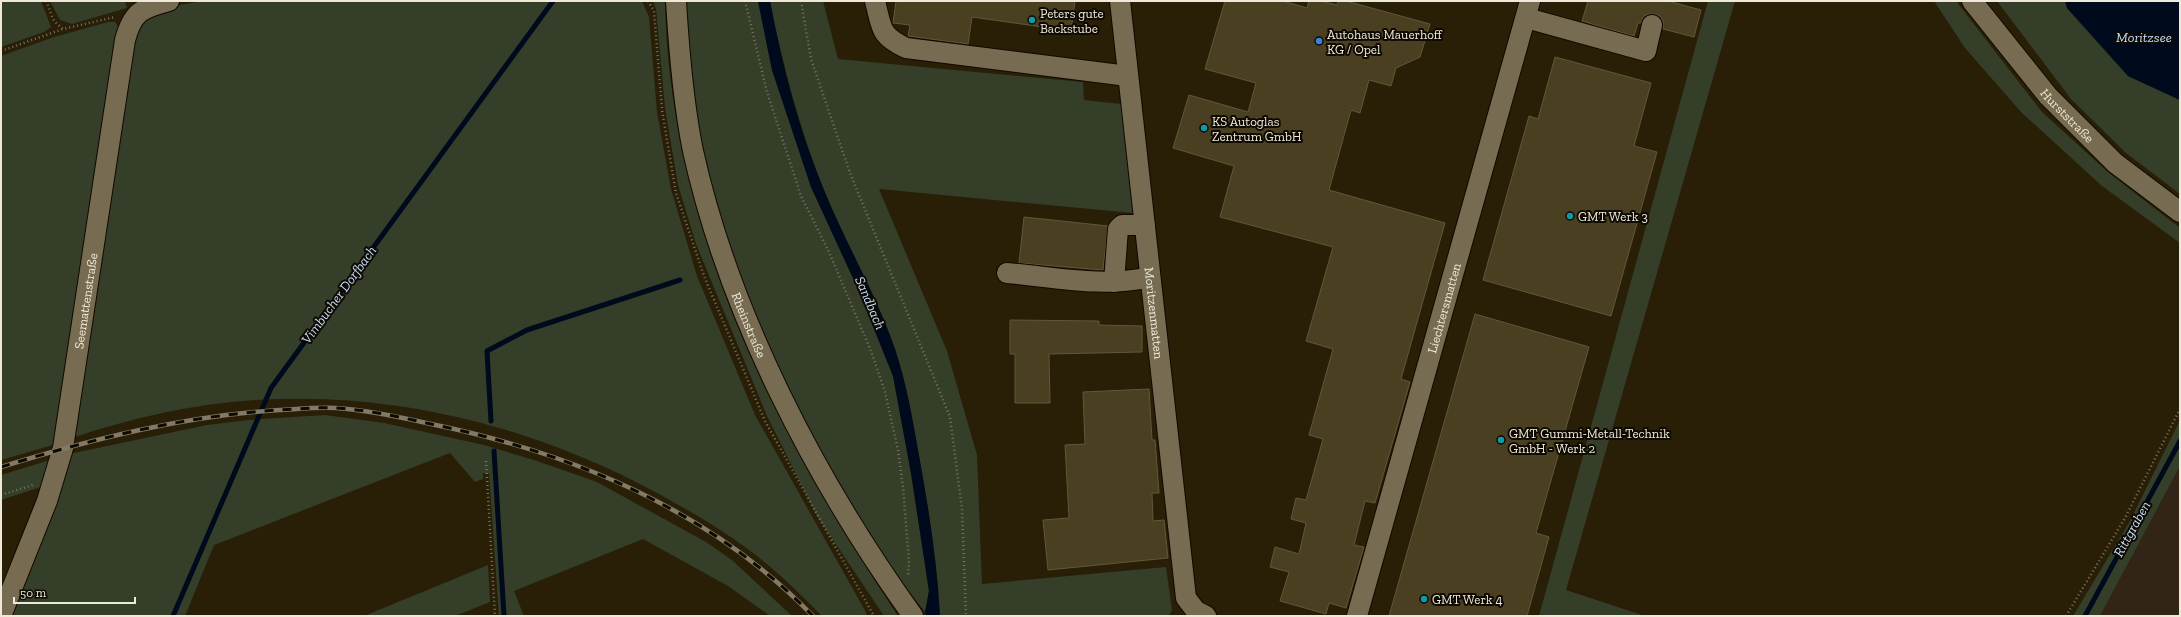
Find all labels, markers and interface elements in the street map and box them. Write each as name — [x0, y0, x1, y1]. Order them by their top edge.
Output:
place label: Peters gute Backstube — [1040, 6, 1104, 36]
marker: Peters gute Backstube — [1027, 15, 1037, 25]
place label: Autohaus Mauerhoff KG / Opel — [1327, 27, 1443, 57]
water label: Moritzsee — [2116, 29, 2172, 46]
marker: Autohaus Mauerhoff KG / Opel — [1314, 36, 1324, 46]
street label: Hurststraße — [2037, 85, 2097, 145]
place label: KS Autoglas Zentrum GmbH — [1212, 114, 1302, 144]
marker: KS Autoglas Zentrum GmbH — [1199, 123, 1209, 133]
place label: GMT Werk 3 — [1578, 209, 1648, 224]
marker: GMT Werk 3 — [1565, 211, 1575, 221]
water label: Vimbucher Dorfbach — [298, 243, 380, 347]
street label: Seemattenstraße — [71, 252, 100, 350]
street label: Liechtersmatten — [1424, 261, 1464, 355]
street label: Moritzenmatten — [1142, 266, 1167, 360]
water label: Sandbach — [851, 274, 889, 332]
street label: Rheinstraße — [729, 290, 770, 360]
place label: GMT Gummi-Metall-Technik GmbH - Werk 2 — [1509, 426, 1670, 456]
marker: GMT Gummi-Metall-Technik GmbH - Werk 2 — [1496, 435, 1506, 445]
water label: Rittgraben — [2110, 498, 2154, 560]
scale bar — [14, 579, 135, 605]
text: 50 m — [20, 586, 47, 600]
place label: GMT Werk 4 — [1432, 592, 1503, 607]
marker: GMT Werk 4 — [1419, 594, 1429, 604]

